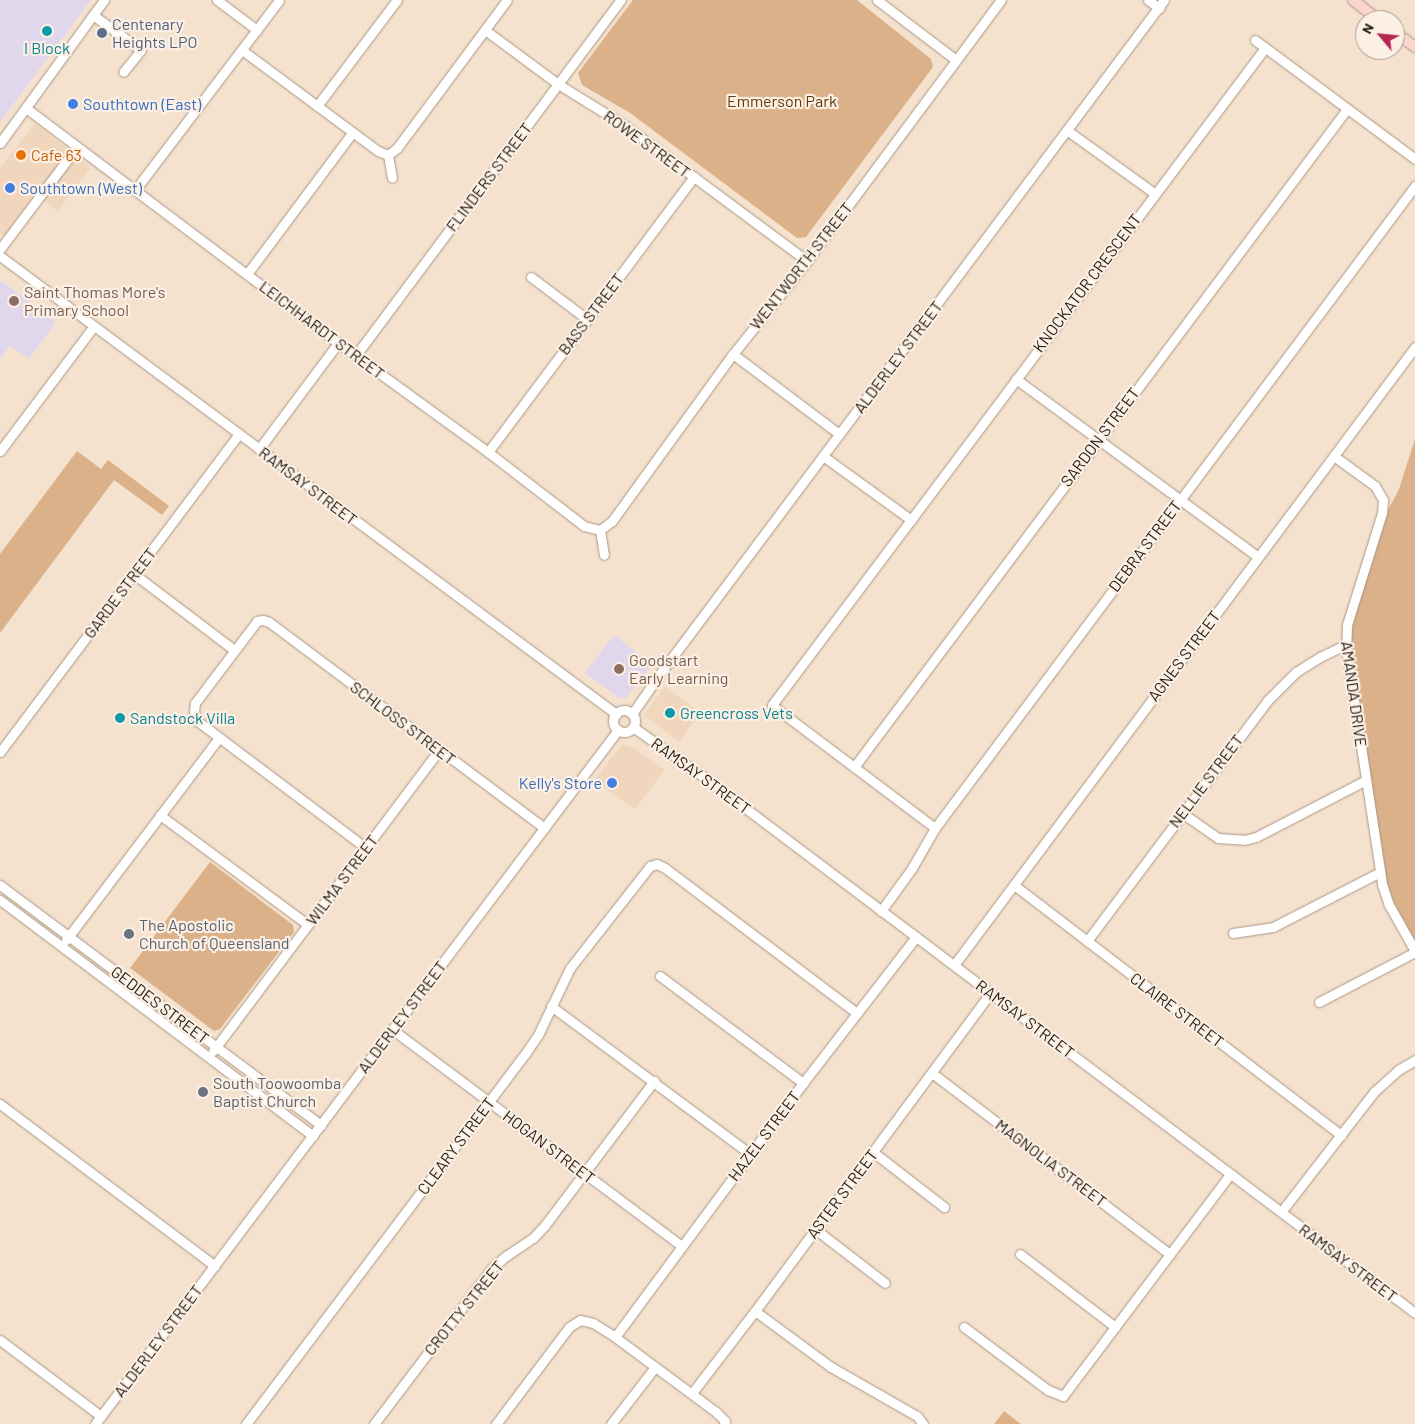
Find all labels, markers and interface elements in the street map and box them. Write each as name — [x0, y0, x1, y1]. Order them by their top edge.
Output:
north arrow — [1355, 10, 1405, 60]
place label: Centenary Heights LPO — [112, 14, 197, 52]
text: N — [1358, 20, 1377, 36]
marker: I Block — [41, 25, 53, 37]
marker: Centenary Heights LPO — [96, 27, 108, 39]
place label: I Block — [24, 38, 70, 58]
park label: Emmerson Park — [727, 91, 837, 111]
place label: Southtown (East) — [83, 94, 201, 114]
marker: Southtown (East) — [67, 98, 79, 110]
street label: ROWE STREET — [600, 106, 694, 182]
street label: FLINDERS STREET — [442, 119, 536, 235]
place label: Cafe 63 — [31, 145, 82, 165]
marker: Cafe 63 — [15, 149, 27, 161]
place label: Southtown (West) — [20, 178, 142, 198]
marker: Southtown (West) — [4, 182, 16, 194]
street label: WENTWORTH STREET — [745, 199, 857, 333]
street label: KNOCKATOR CRESCENT — [1029, 210, 1145, 356]
street label: BASS STREET — [554, 269, 628, 359]
street label: LEICHHARDT STREET — [256, 277, 388, 383]
place label: Saint Thomas More's Primary School — [24, 282, 165, 320]
marker: Saint Thomas More's Primary School — [8, 295, 20, 307]
street label: ALDERLEY STREET — [850, 297, 946, 417]
street label: SARDON STREET — [1057, 384, 1143, 490]
street label: RAMSAY STREET — [255, 443, 361, 529]
street label: DEBRA STREET — [1104, 497, 1186, 595]
street label: GARDE STREET — [80, 544, 160, 642]
street label: AGNES STREET — [1144, 607, 1224, 705]
street label: AMANDA DRIVE — [1337, 640, 1371, 748]
place label: Goodstart Early Learning — [629, 650, 728, 688]
marker: Goodstart Early Learning — [613, 663, 625, 675]
street label: SCHLOSS STREET — [347, 677, 459, 769]
place label: Greencross Vets — [680, 703, 793, 723]
marker: Greencross Vets — [664, 707, 676, 719]
place label: Sandstock Villa — [130, 708, 235, 728]
marker: Sandstock Villa — [114, 712, 126, 724]
street label: NELLIE STREET — [1165, 731, 1247, 831]
street label: RAMSAY STREET — [648, 734, 754, 818]
place label: Kelly's Store — [519, 773, 602, 793]
marker: Kelly's Store — [606, 777, 618, 789]
street label: WILMA STREET — [302, 831, 382, 929]
place label: The Apostolic Church of Queensland — [139, 915, 290, 953]
marker: The Apostolic Church of Queensland — [123, 928, 135, 940]
street label: ALDERLEY STREET — [354, 957, 450, 1077]
street label: GEDDES STREET — [107, 962, 213, 1048]
street label: CLAIRE STREET — [1126, 969, 1228, 1051]
street label: RAMSAY STREET — [972, 976, 1078, 1062]
place label: South Toowoomba Baptist Church — [213, 1073, 341, 1111]
marker: South Toowoomba Baptist Church — [197, 1086, 209, 1098]
street label: HAZEL STREET — [724, 1087, 804, 1185]
street label: CLEARY STREET — [413, 1094, 499, 1198]
street label: HOGAN STREET — [499, 1106, 599, 1188]
street label: MAGNOLIA STREET — [992, 1115, 1110, 1211]
street label: ASTER STREET — [802, 1146, 882, 1242]
street label: RAMSAY STREET — [1295, 1220, 1401, 1306]
street label: CROTTY STREET — [420, 1257, 508, 1359]
street label: ALDERLEY STREET — [110, 1281, 206, 1401]

